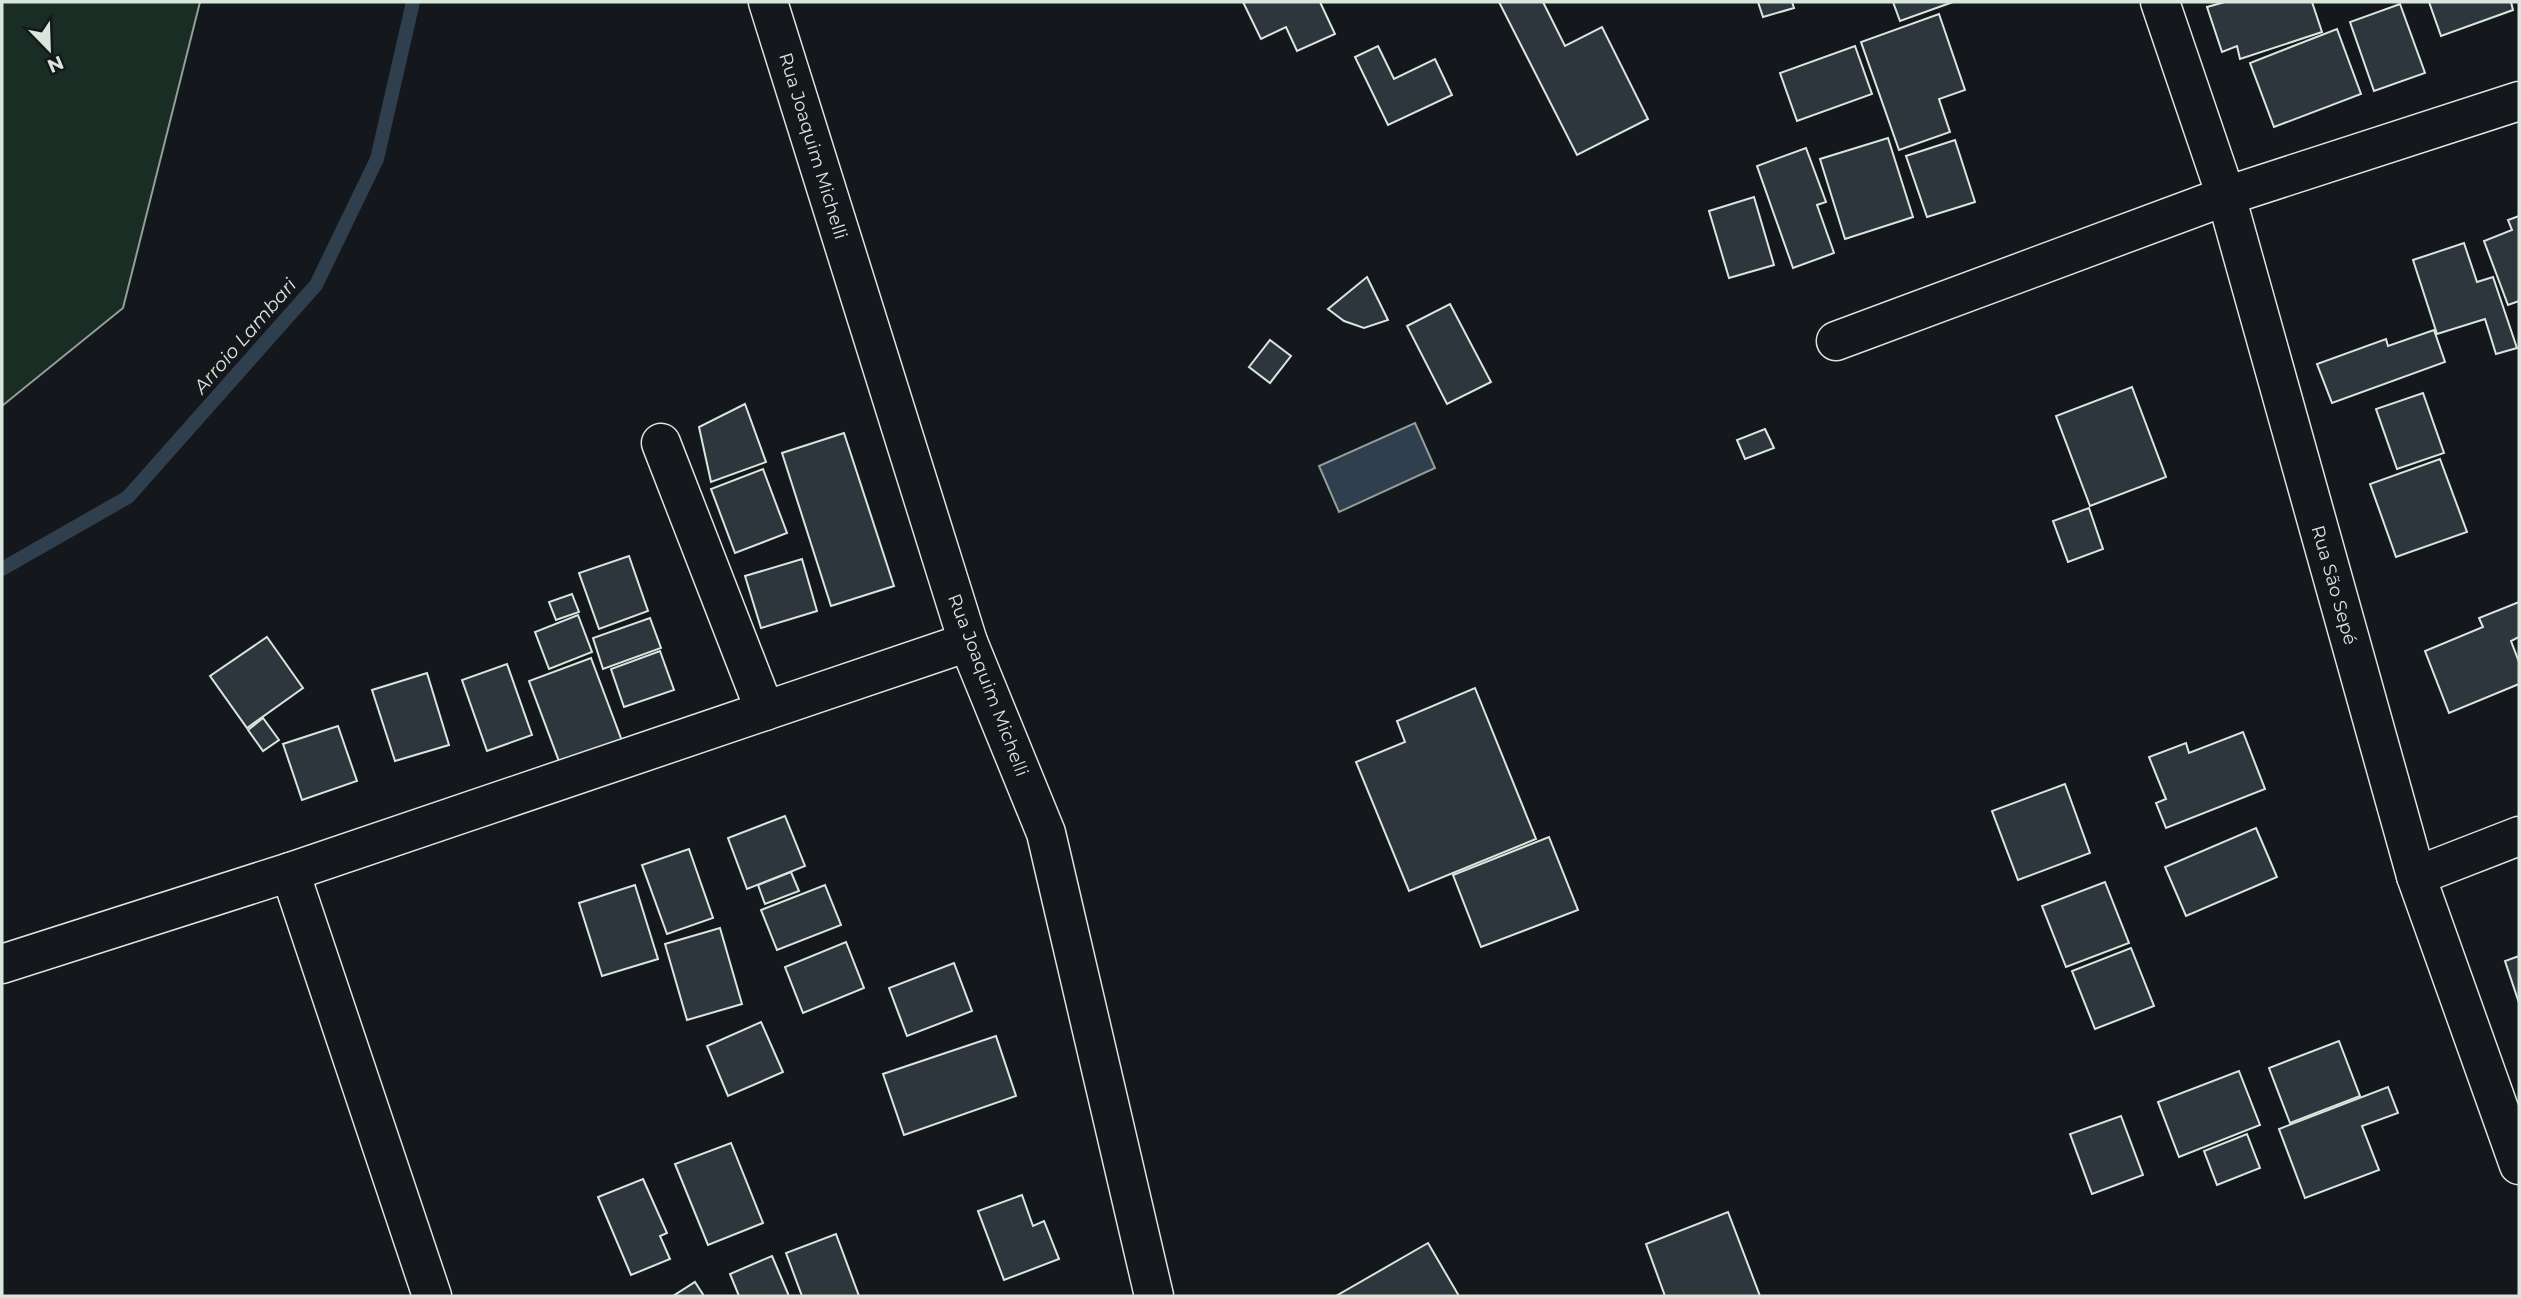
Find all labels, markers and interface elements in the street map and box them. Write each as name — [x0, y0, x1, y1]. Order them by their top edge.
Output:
north arrow — [14, 14, 84, 84]
street label: Rua Joaquim Michelli — [774, 50, 852, 242]
text: N — [44, 51, 67, 78]
water label: Arroio Lambari — [188, 273, 302, 399]
street label: Rua São Sepé — [2306, 523, 2362, 647]
street label: Rua Joaquim Michelli — [943, 591, 1033, 779]

